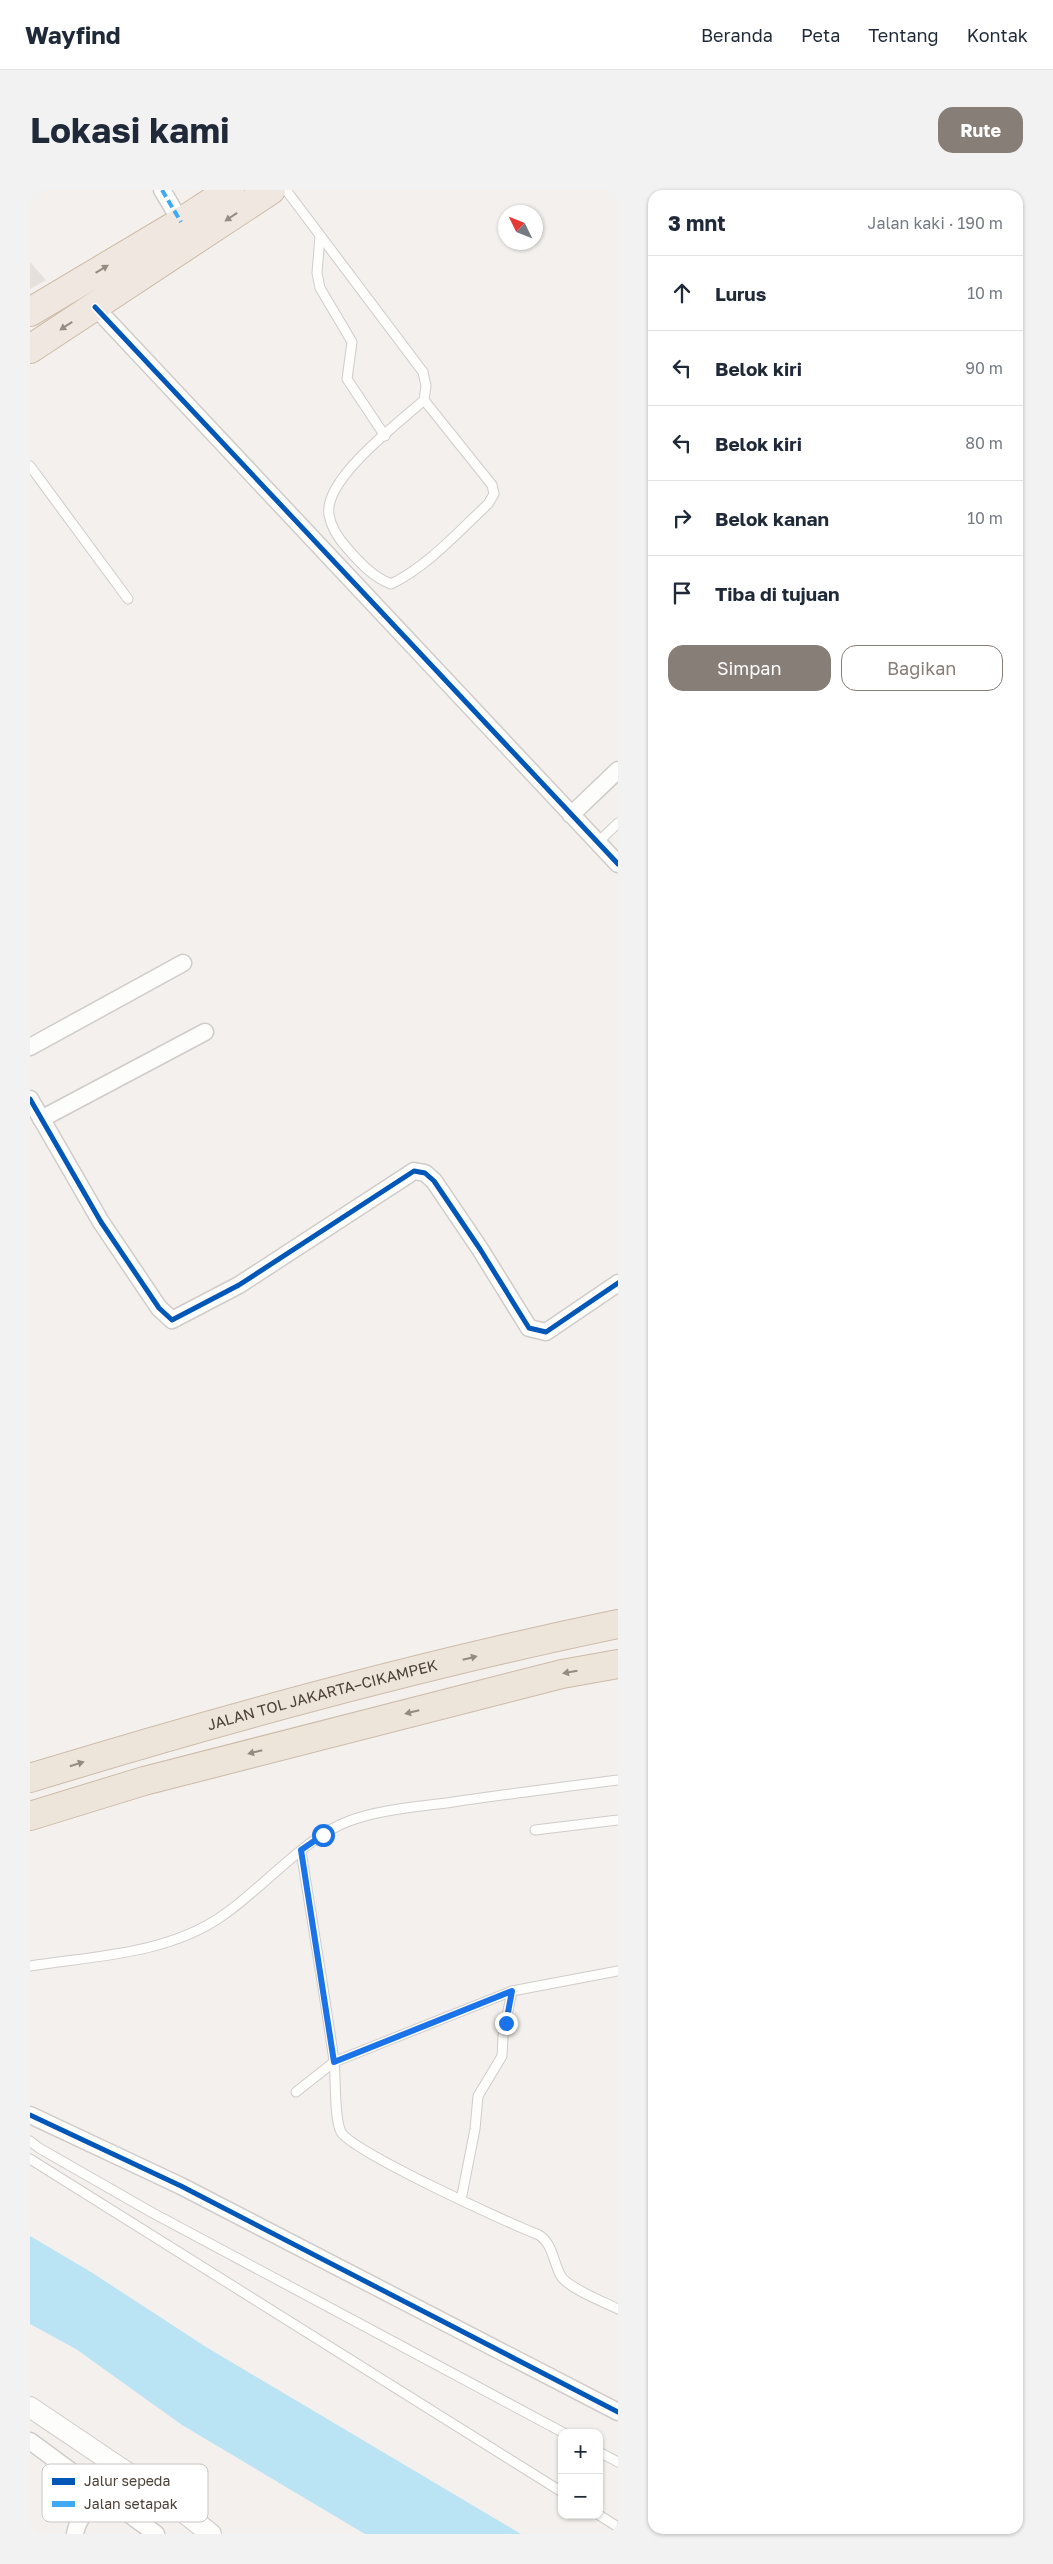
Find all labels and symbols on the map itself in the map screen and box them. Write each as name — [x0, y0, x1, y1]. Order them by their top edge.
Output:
north arrow — [498, 205, 543, 250]
one-way arrow — [224, 212, 238, 222]
one-way arrow — [96, 264, 109, 273]
one-way arrow — [59, 321, 73, 330]
one-way arrow — [462, 1653, 477, 1661]
street label: JALAN TOL JAKARTA–CIKAMPEK — [205, 1655, 439, 1733]
one-way arrow — [562, 1669, 578, 1677]
one-way arrow — [405, 1708, 420, 1716]
one-way arrow — [247, 1749, 262, 1757]
one-way arrow — [69, 1760, 84, 1767]
route start — [312, 1824, 335, 1847]
route end — [495, 2012, 518, 2035]
legend — [42, 2464, 208, 2522]
text: Jalur sepeda — [84, 2472, 170, 2489]
text: Jalan setapak — [84, 2495, 178, 2512]

